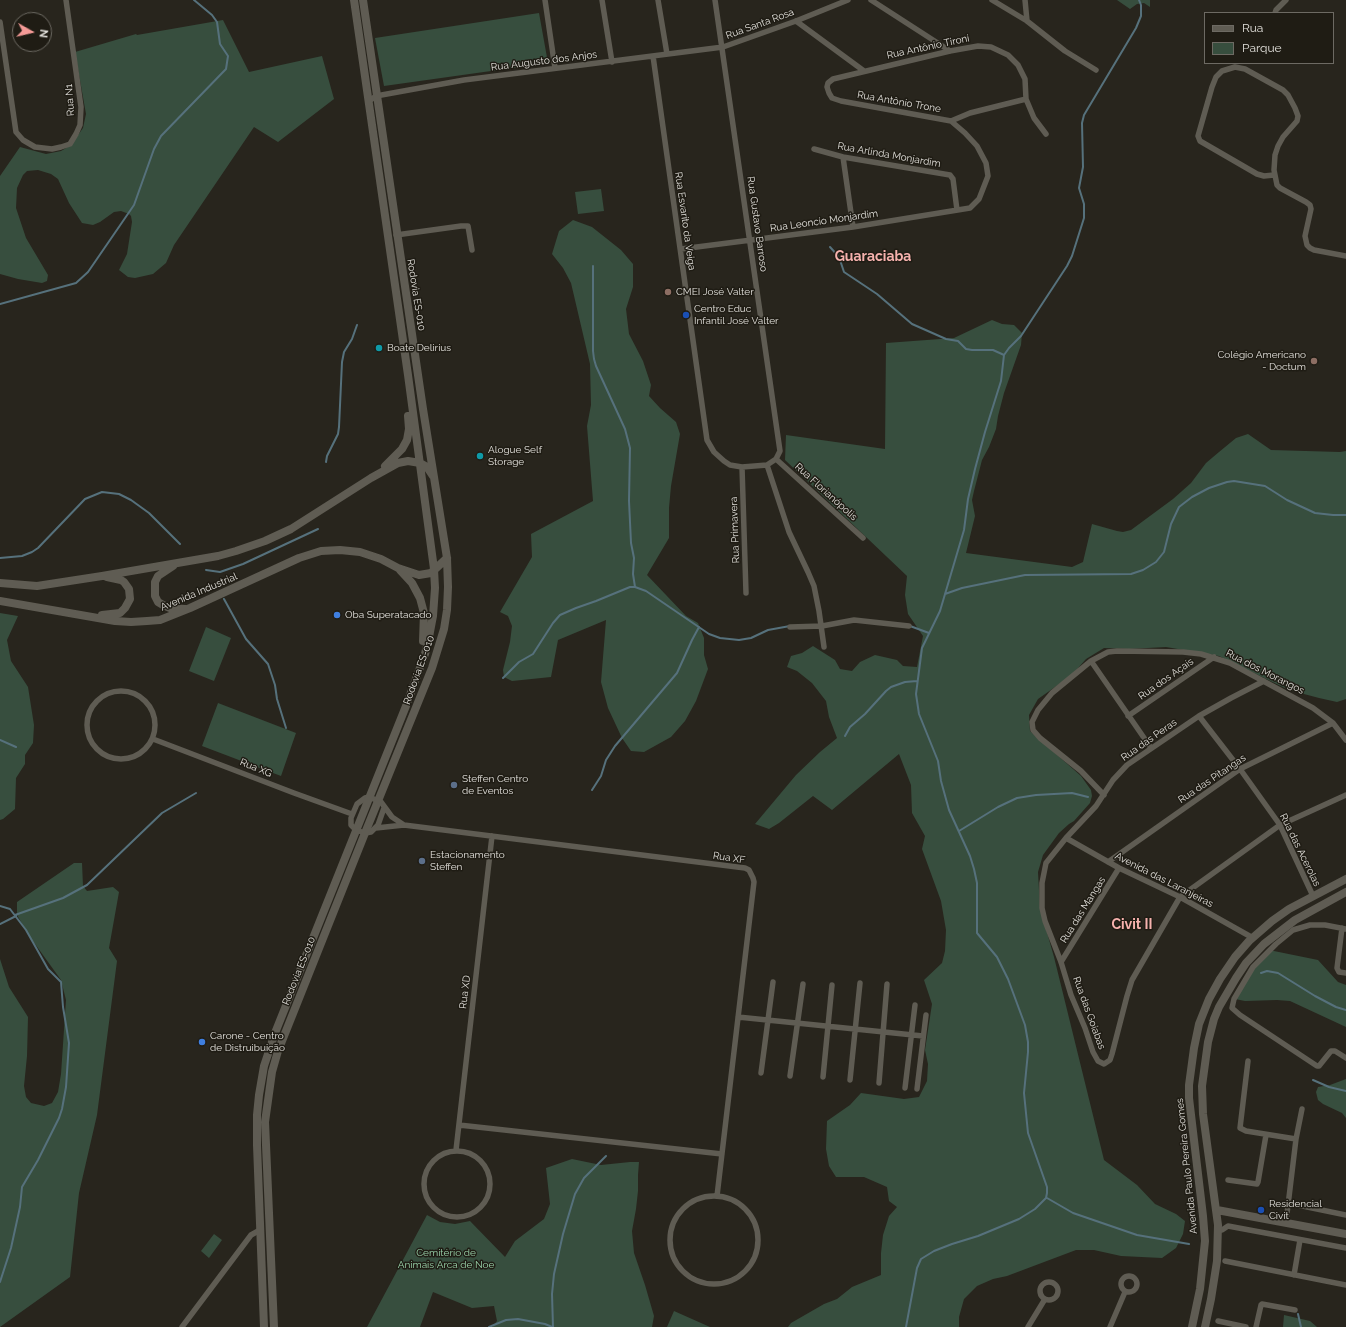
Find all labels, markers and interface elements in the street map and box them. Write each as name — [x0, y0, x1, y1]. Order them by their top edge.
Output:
street label: Rua Santa Rosa — [724, 6, 796, 42]
north arrow — [12, 12, 52, 52]
legend — [1204, 12, 1334, 64]
text: Rua — [1242, 21, 1263, 35]
text: N — [36, 29, 50, 39]
street label: Rua Antônio Tironi — [886, 32, 970, 62]
text: Parque — [1242, 41, 1282, 55]
street label: Rua Augusto dos Anjos — [490, 49, 598, 73]
street label: Rua N1 — [63, 83, 77, 117]
street label: Rua Antônio Trone — [856, 89, 942, 115]
street label: Rua Arlinda Monjardim — [836, 140, 942, 170]
street label: Rua Esvarito da Veiga — [672, 171, 698, 271]
street label: Rua Gustavo Barroso — [744, 175, 770, 273]
street label: Rua Leoncio Monjardim — [769, 207, 879, 235]
district label: Guaraciaba — [835, 249, 911, 265]
street label: Rodovia ES-010 — [404, 258, 428, 332]
place label: CMEI José Valter — [676, 286, 754, 298]
marker: CMEI José Valter — [663, 287, 673, 297]
place label: Centro Educ Infantil José Valter — [694, 303, 779, 326]
marker: Centro Educ Infantil José Valter — [681, 310, 691, 320]
place label: Boate Delirius — [387, 342, 451, 354]
marker: Boate Delirius — [374, 343, 384, 353]
place label: Colégio Americano - Doctum — [1218, 349, 1306, 372]
marker: Colégio Americano - Doctum — [1309, 356, 1319, 366]
place label: Alogue Self Storage — [488, 444, 542, 468]
marker: Alogue Self Storage — [475, 451, 485, 461]
street label: Rua Florianópolis — [792, 461, 860, 523]
street label: Rua Primavera — [728, 496, 742, 564]
street label: Avenida Industrial — [159, 570, 239, 614]
place label: Oba Superatacado — [345, 609, 432, 621]
marker: Oba Superatacado — [332, 610, 342, 620]
street label: Rodovia ES-010 — [401, 634, 437, 706]
street label: Rua dos Morangos — [1224, 647, 1306, 697]
street label: Rua dos Açaís — [1136, 656, 1196, 702]
street label: Rua das Peras — [1119, 716, 1179, 764]
street label: Rua das Pitangas — [1176, 752, 1248, 806]
street label: Rua XG — [238, 756, 274, 780]
place label: Steffen Centro de Eventos — [462, 773, 528, 796]
marker: Steffen Centro de Eventos — [449, 780, 459, 790]
street label: Rua das Acerolas — [1277, 812, 1323, 888]
place label: Estacionamento Steffen — [430, 849, 505, 872]
street label: Rua XF — [712, 850, 746, 866]
street label: Avenida das Laranjeiras — [1113, 850, 1215, 910]
marker: Estacionamento Steffen — [417, 856, 427, 866]
street label: Rua das Mangas — [1058, 875, 1108, 945]
district label: Civit II — [1111, 917, 1153, 933]
street label: Rodovia ES-010 — [280, 935, 318, 1007]
street label: Rua XD — [457, 974, 473, 1010]
street label: Rua das Goiabas — [1070, 975, 1108, 1051]
place label: Carone - Centro de Distruibuição — [210, 1030, 285, 1054]
marker: Carone - Centro de Distruibuição — [197, 1037, 207, 1047]
street label: Avenida Paulo Pereira Gomes — [1174, 1098, 1200, 1234]
place label: Residencial Civit — [1269, 1198, 1322, 1222]
marker: Residencial Civit — [1256, 1205, 1266, 1215]
park label: Cemitério de Animais Arca de Noe — [398, 1247, 494, 1270]

